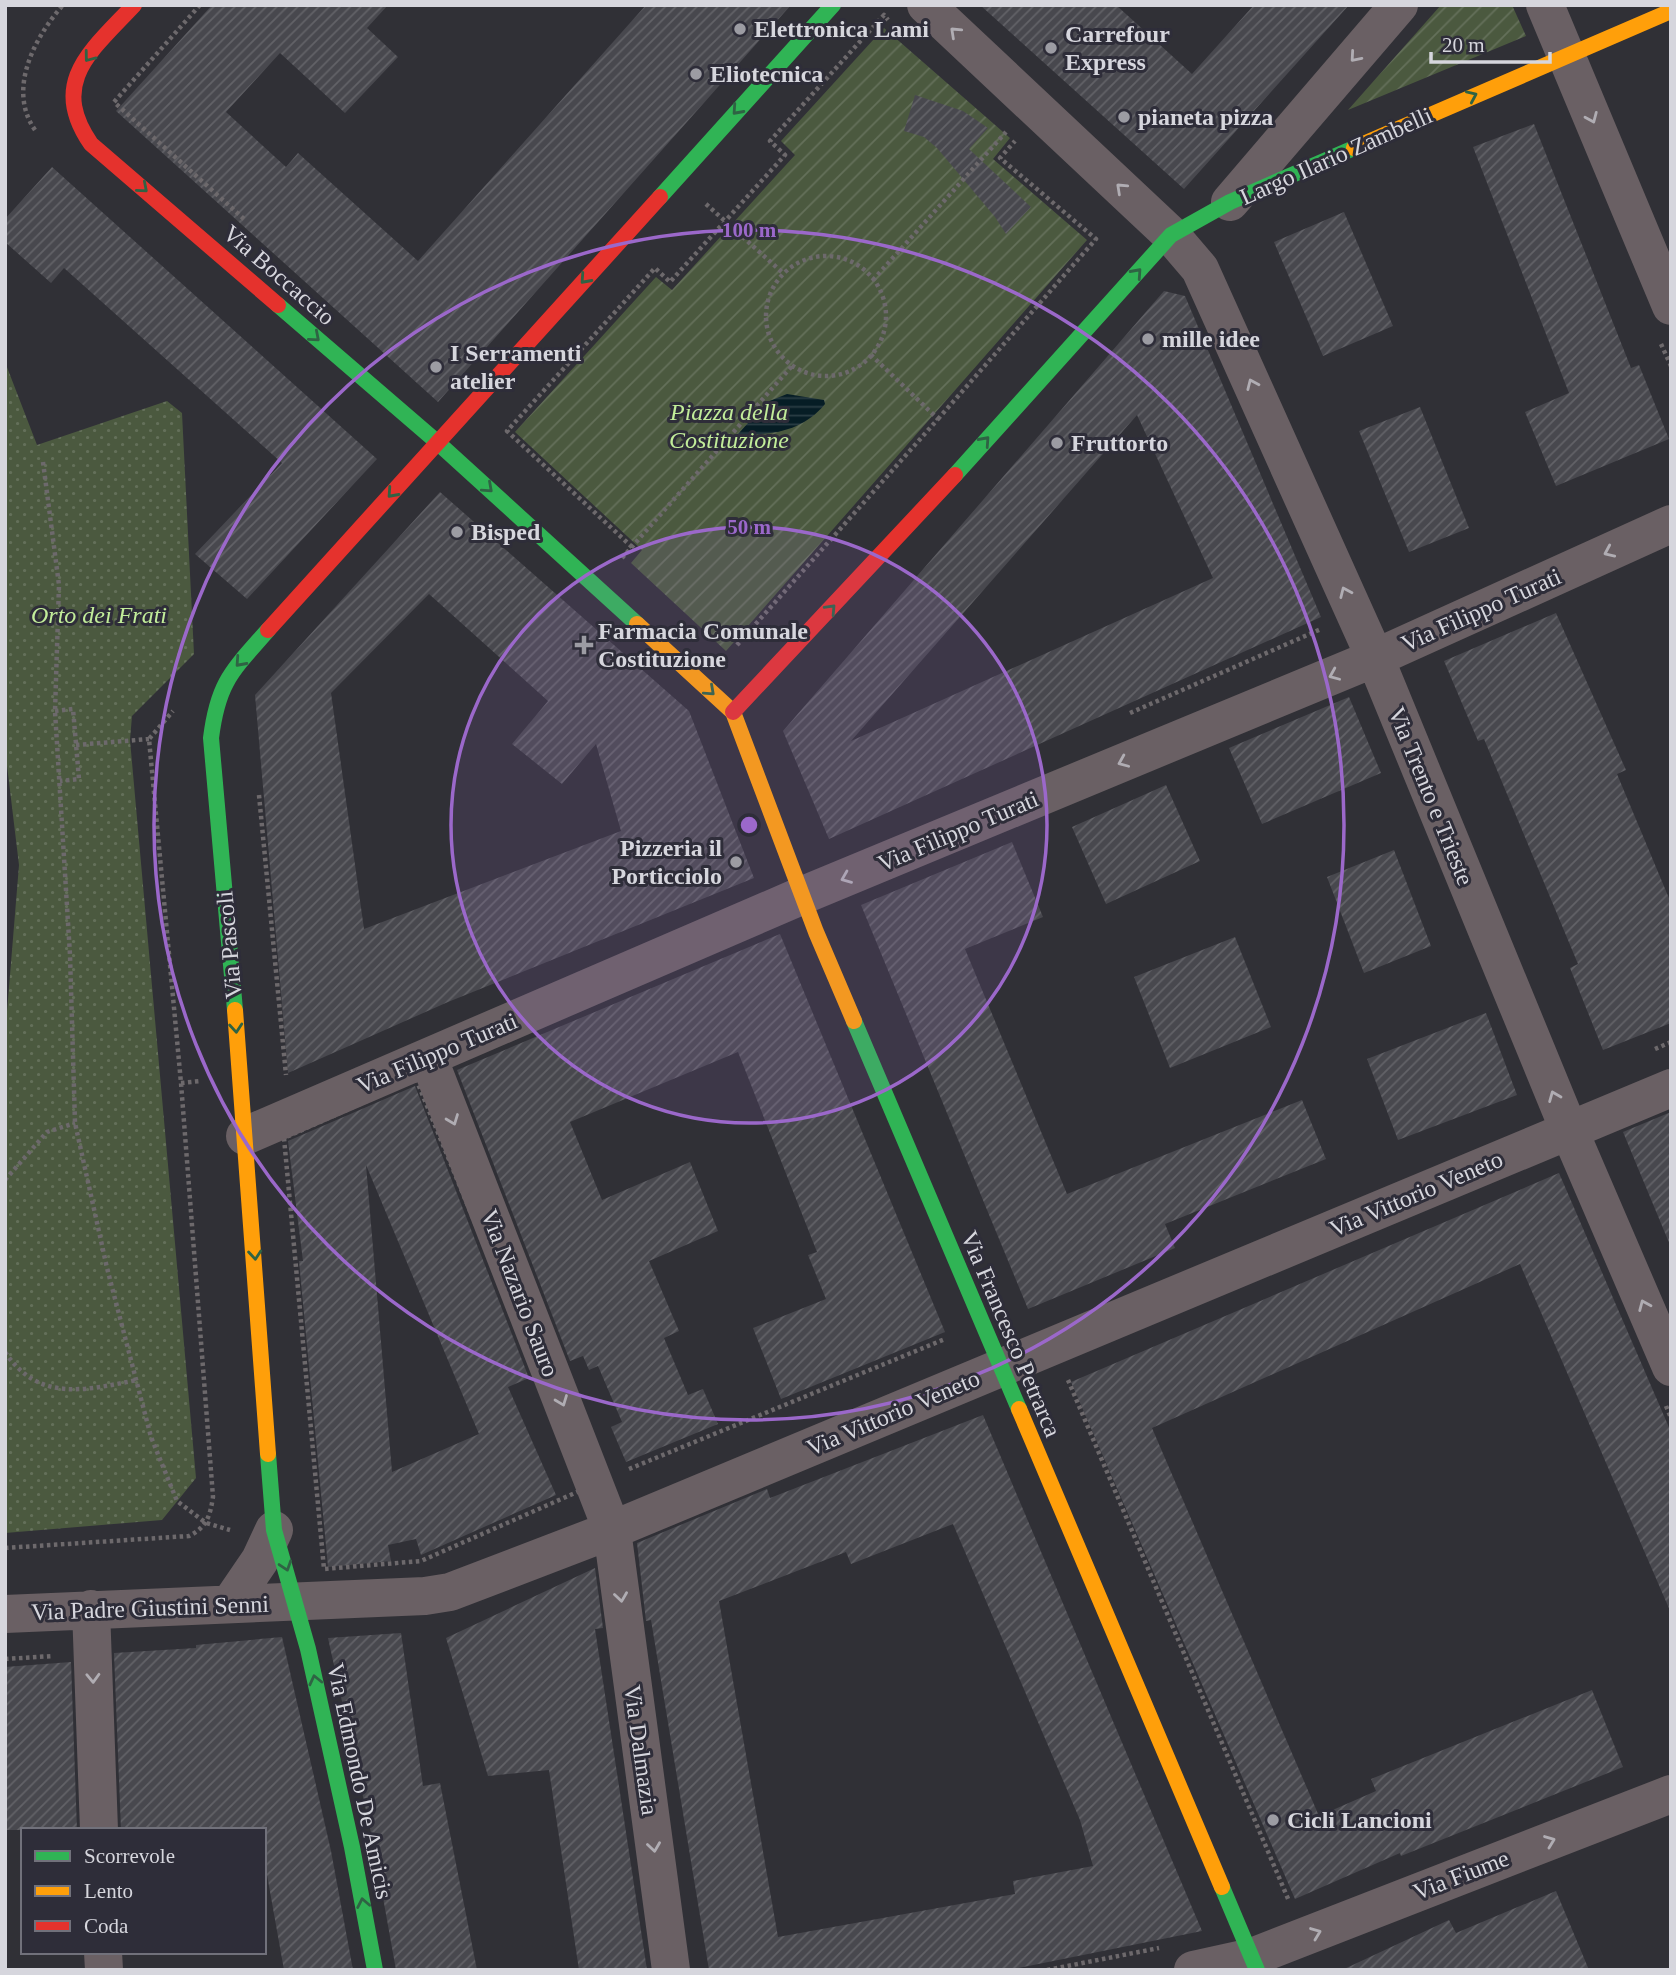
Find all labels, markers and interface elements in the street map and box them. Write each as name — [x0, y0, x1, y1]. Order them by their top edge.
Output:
place label: Elettronica Lami — [754, 16, 929, 42]
marker: Elettronica Lami — [732, 21, 748, 37]
place label: Carrefour Express — [1065, 21, 1170, 75]
scale bar — [1431, 21, 1550, 65]
one-way arrow — [950, 28, 963, 41]
text: 20 m — [1442, 33, 1485, 57]
marker: Carrefour Express — [1043, 40, 1059, 56]
one-way arrow — [85, 49, 98, 62]
one-way arrow — [1351, 49, 1363, 62]
place label: Eliotecnica — [710, 61, 823, 87]
marker: Eliotecnica — [688, 66, 704, 82]
one-way arrow — [1464, 90, 1477, 104]
one-way arrow — [733, 102, 746, 115]
street label: Largo Ilario Zambelli — [1236, 102, 1436, 210]
place label: pianeta pizza — [1138, 104, 1273, 130]
marker: pianeta pizza — [1116, 109, 1132, 125]
one-way arrow — [1584, 111, 1598, 123]
one-way arrow — [134, 180, 147, 192]
one-way arrow — [1116, 184, 1129, 196]
text: 100 m — [722, 218, 777, 242]
street label: Via Boccaccio — [218, 220, 340, 330]
one-way arrow — [1129, 268, 1142, 281]
one-way arrow — [581, 271, 593, 284]
place label: mille idee — [1162, 326, 1260, 352]
one-way arrow — [307, 329, 320, 341]
marker: mille idee — [1140, 331, 1156, 347]
place label: I Serramenti atelier — [450, 340, 582, 394]
marker: I Serramenti atelier — [428, 359, 444, 375]
one-way arrow — [1246, 379, 1260, 391]
park label: Piazza della Costituzione — [669, 399, 789, 453]
place label: Fruttorto — [1071, 430, 1168, 456]
marker: Fruttorto — [1049, 435, 1065, 451]
one-way arrow — [977, 436, 989, 449]
one-way arrow — [480, 480, 493, 492]
one-way arrow — [388, 485, 400, 498]
text: 50 m — [727, 515, 771, 539]
place label: Bisped — [471, 519, 541, 545]
marker: Bisped — [449, 524, 465, 540]
one-way arrow — [1603, 544, 1616, 558]
street label: Via Filippo Turati — [1397, 563, 1565, 657]
one-way arrow — [1339, 586, 1353, 599]
park label: Orto dei Frati — [31, 602, 167, 628]
one-way arrow — [822, 604, 835, 617]
place label: Farmacia Comunale Costituzione — [598, 618, 808, 672]
marker: Farmacia Comunale Costituzione — [576, 637, 592, 653]
one-way arrow — [236, 654, 248, 667]
one-way arrow — [1328, 667, 1341, 681]
one-way arrow — [702, 682, 715, 695]
street label: Via Trento e Trieste — [1383, 703, 1479, 889]
one-way arrow — [1118, 754, 1130, 768]
street label: Via Filippo Turati — [874, 785, 1043, 877]
centre of rings — [737, 813, 761, 837]
place label: Pizzeria il Porticciolo — [611, 835, 722, 889]
marker: Pizzeria il Porticciolo — [728, 854, 744, 870]
one-way arrow — [840, 869, 852, 883]
street label: Via Pascoli — [211, 889, 247, 1000]
street label: Via Filippo Turati — [353, 1007, 522, 1099]
one-way arrow — [228, 1023, 243, 1034]
one-way arrow — [1549, 1090, 1563, 1102]
one-way arrow — [444, 1114, 458, 1126]
street label: Via Vittorio Veneto — [1326, 1146, 1506, 1242]
street label: Via Nazario Sauro — [476, 1206, 564, 1380]
street label: Via Francesco Petrarca — [956, 1227, 1066, 1441]
one-way arrow — [247, 1249, 262, 1260]
one-way arrow — [1638, 1300, 1652, 1312]
street label: Via Vittorio Veneto — [803, 1365, 983, 1461]
one-way arrow — [554, 1394, 568, 1406]
one-way arrow — [278, 1559, 292, 1571]
street label: Via Padre Giustini Senni — [31, 1591, 270, 1625]
one-way arrow — [613, 1592, 628, 1603]
street label: Via Edmondo De Amicis — [322, 1661, 398, 1901]
one-way arrow — [86, 1672, 101, 1683]
one-way arrow — [309, 1674, 323, 1686]
street label: Via Dalmazia — [619, 1683, 663, 1817]
place label: Cicli Lancioni — [1287, 1807, 1432, 1833]
marker: Cicli Lancioni — [1265, 1812, 1281, 1828]
legend — [21, 1828, 266, 1954]
one-way arrow — [1544, 1835, 1556, 1849]
one-way arrow — [647, 1841, 662, 1853]
text: Scorrevole — [84, 1844, 175, 1868]
street label: Via Fiume — [1409, 1845, 1513, 1905]
text: Lento — [84, 1879, 133, 1903]
one-way arrow — [356, 1897, 371, 1909]
text: Coda — [84, 1914, 129, 1938]
one-way arrow — [1309, 1927, 1321, 1941]

